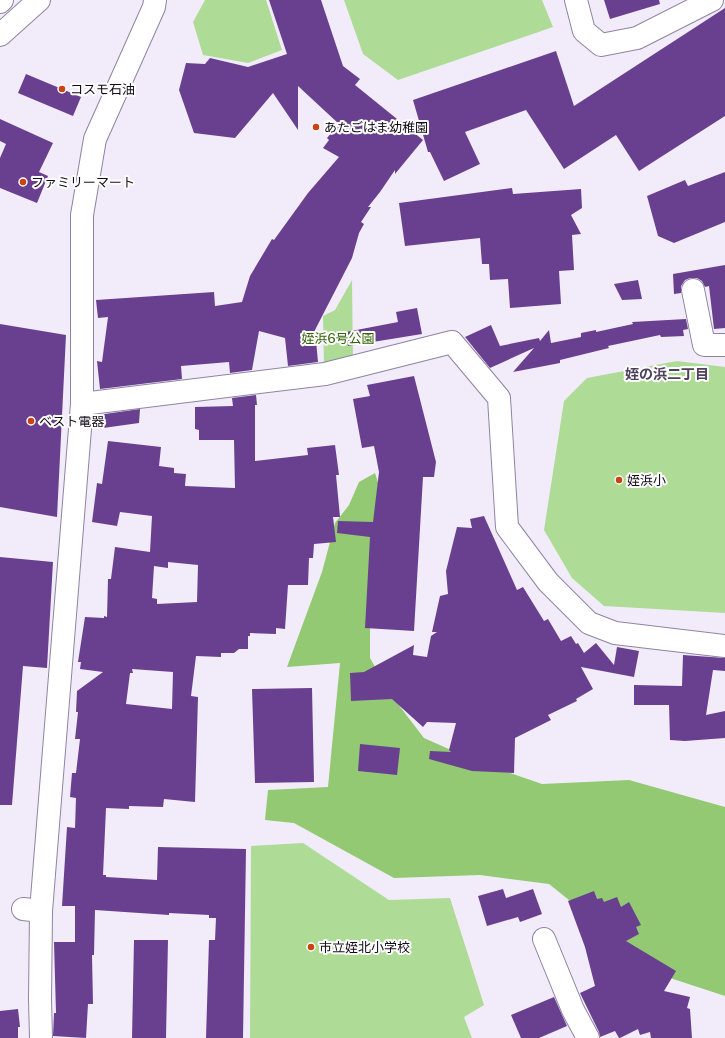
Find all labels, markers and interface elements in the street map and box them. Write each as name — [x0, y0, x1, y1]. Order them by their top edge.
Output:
place label: コスモ石油 — [70, 82, 135, 97]
marker: コスモ石油 — [57, 84, 67, 94]
place label: あたごはま幼稚園 — [324, 120, 428, 135]
marker: あたごはま幼稚園 — [311, 122, 321, 132]
place label: ファミリーマート — [31, 175, 135, 190]
marker: ファミリーマート — [18, 177, 28, 187]
park label: 姪浜6号公園 — [301, 331, 375, 346]
district label: 姪の浜二丁目 — [625, 366, 709, 382]
place label: ベスト電器 — [39, 414, 104, 429]
marker: ベスト電器 — [26, 416, 36, 426]
place label: 姪浜小 — [627, 473, 666, 488]
marker: 姪浜小 — [614, 475, 624, 485]
place label: 市立姪北小学校 — [319, 940, 410, 955]
marker: 市立姪北小学校 — [306, 942, 316, 952]

